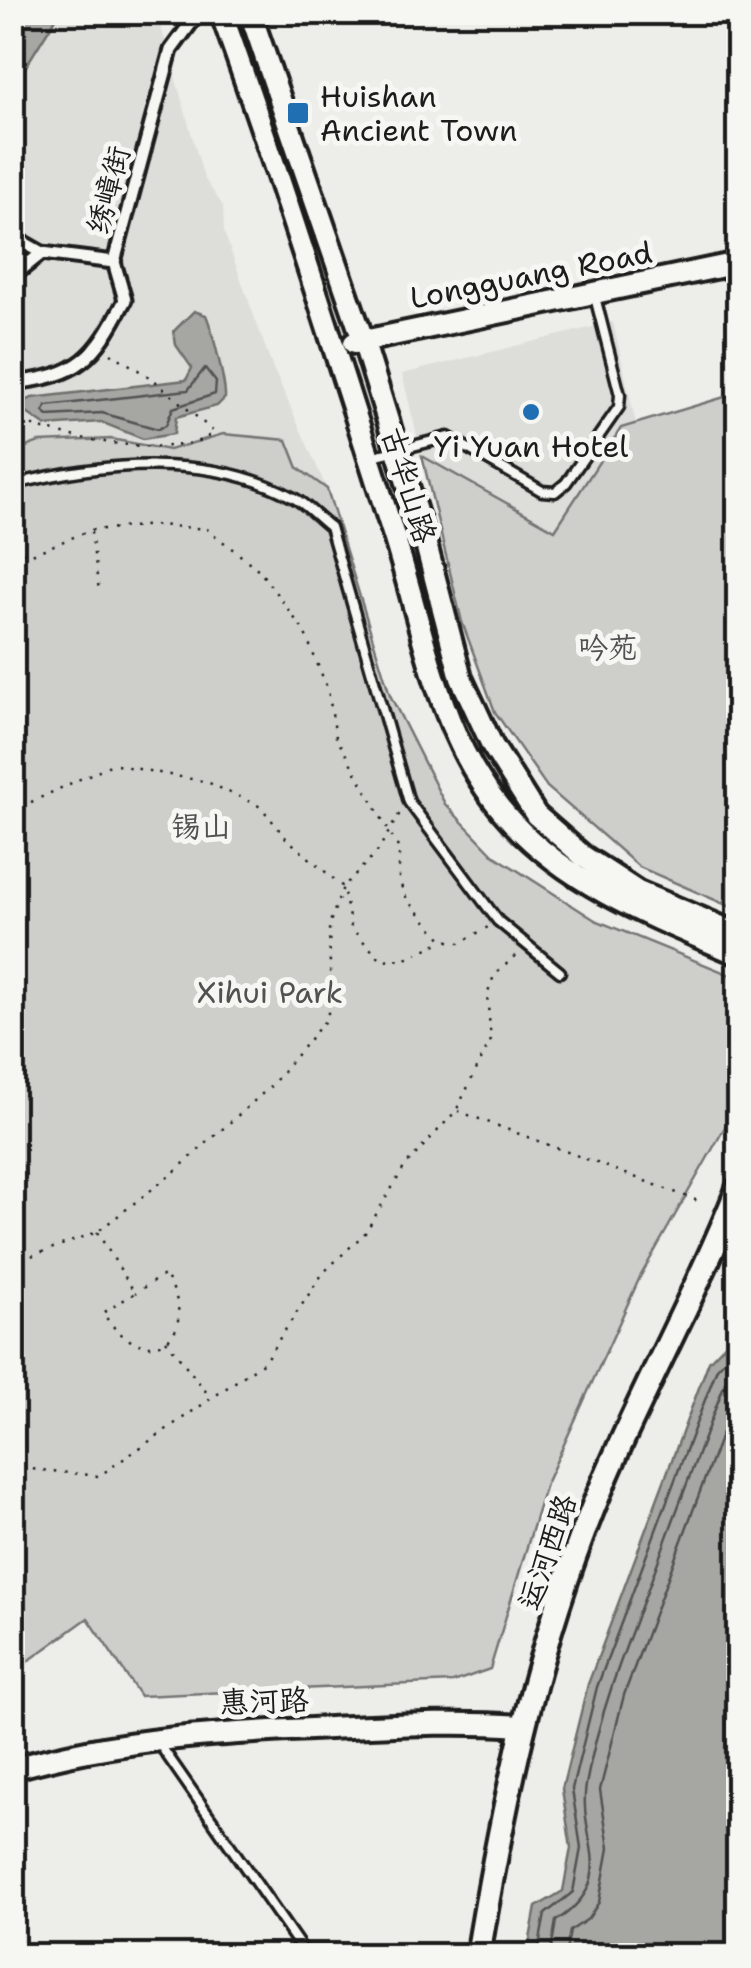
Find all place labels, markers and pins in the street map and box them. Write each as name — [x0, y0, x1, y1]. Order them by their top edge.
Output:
place label: Huishan Ancient Town — [320, 76, 517, 151]
marker: Huishan Ancient Town — [285, 100, 311, 126]
marker: Yi Yuan Hotel — [520, 401, 542, 423]
place label: Yi Yuan Hotel — [434, 426, 628, 467]

